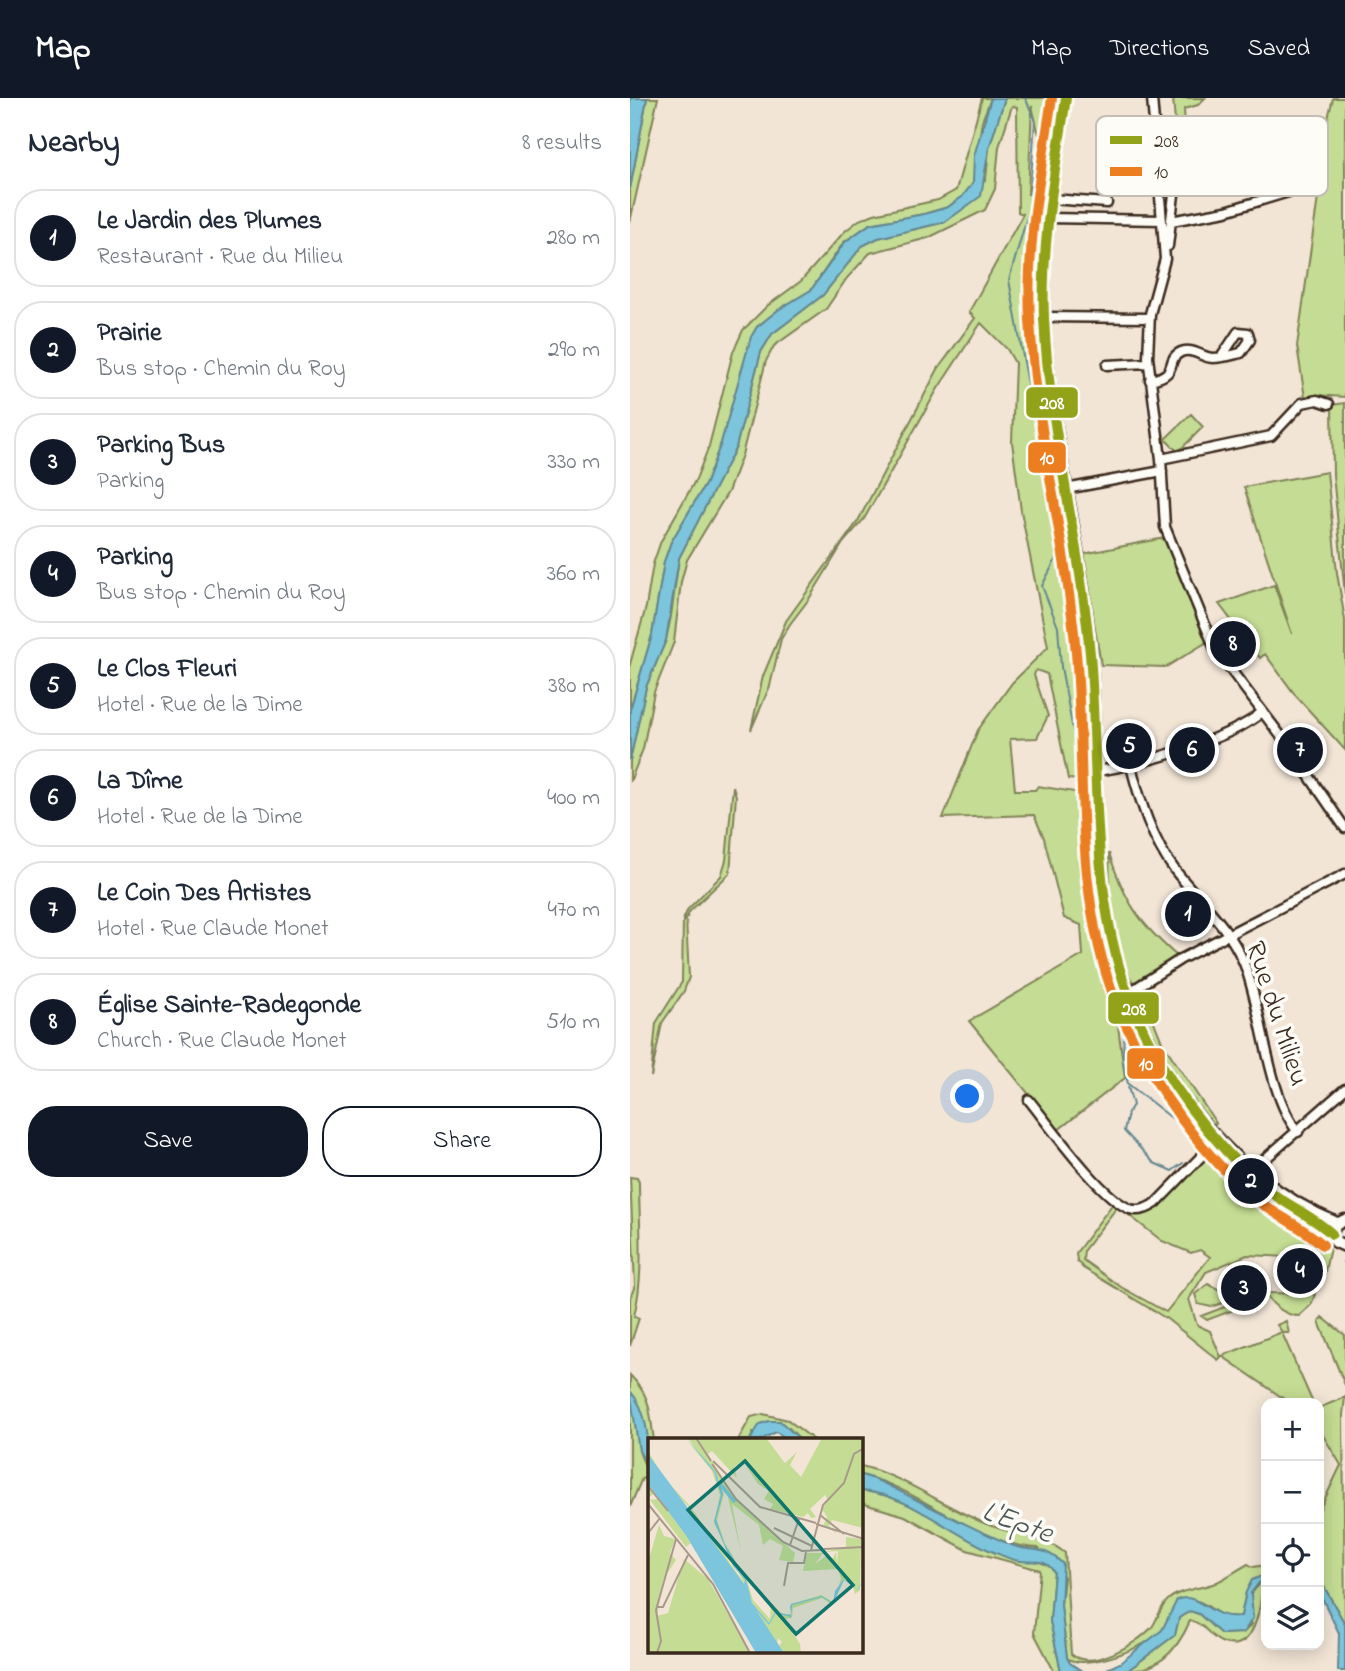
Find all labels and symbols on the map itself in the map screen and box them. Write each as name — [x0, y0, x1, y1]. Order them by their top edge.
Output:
legend — [1096, 116, 1328, 196]
text: 208 — [1154, 129, 1179, 156]
text: 10 — [1154, 160, 1168, 187]
line badge: 208 — [1025, 386, 1079, 419]
text: 208 — [1039, 391, 1064, 418]
line badge: 10 — [1027, 441, 1067, 474]
text: 10 — [1040, 446, 1055, 473]
pin: 8 — [1210, 618, 1256, 670]
pin: 5 — [1106, 720, 1152, 772]
pin: 6 — [1169, 724, 1215, 776]
pin: 7 — [1277, 724, 1323, 776]
pin: 1 — [1165, 888, 1211, 940]
street label: Rue du Milieu — [1233, 936, 1318, 1092]
line badge: 208 — [1107, 991, 1160, 1025]
text: 208 — [1121, 997, 1146, 1024]
line badge: 10 — [1126, 1047, 1166, 1080]
text: 10 — [1139, 1052, 1154, 1079]
your location — [950, 1079, 984, 1113]
pin: 2 — [1228, 1155, 1274, 1207]
pin: 4 — [1277, 1245, 1323, 1297]
pin: 3 — [1221, 1262, 1267, 1314]
inset map — [648, 1438, 863, 1654]
water label: L'Epte — [976, 1491, 1060, 1557]

